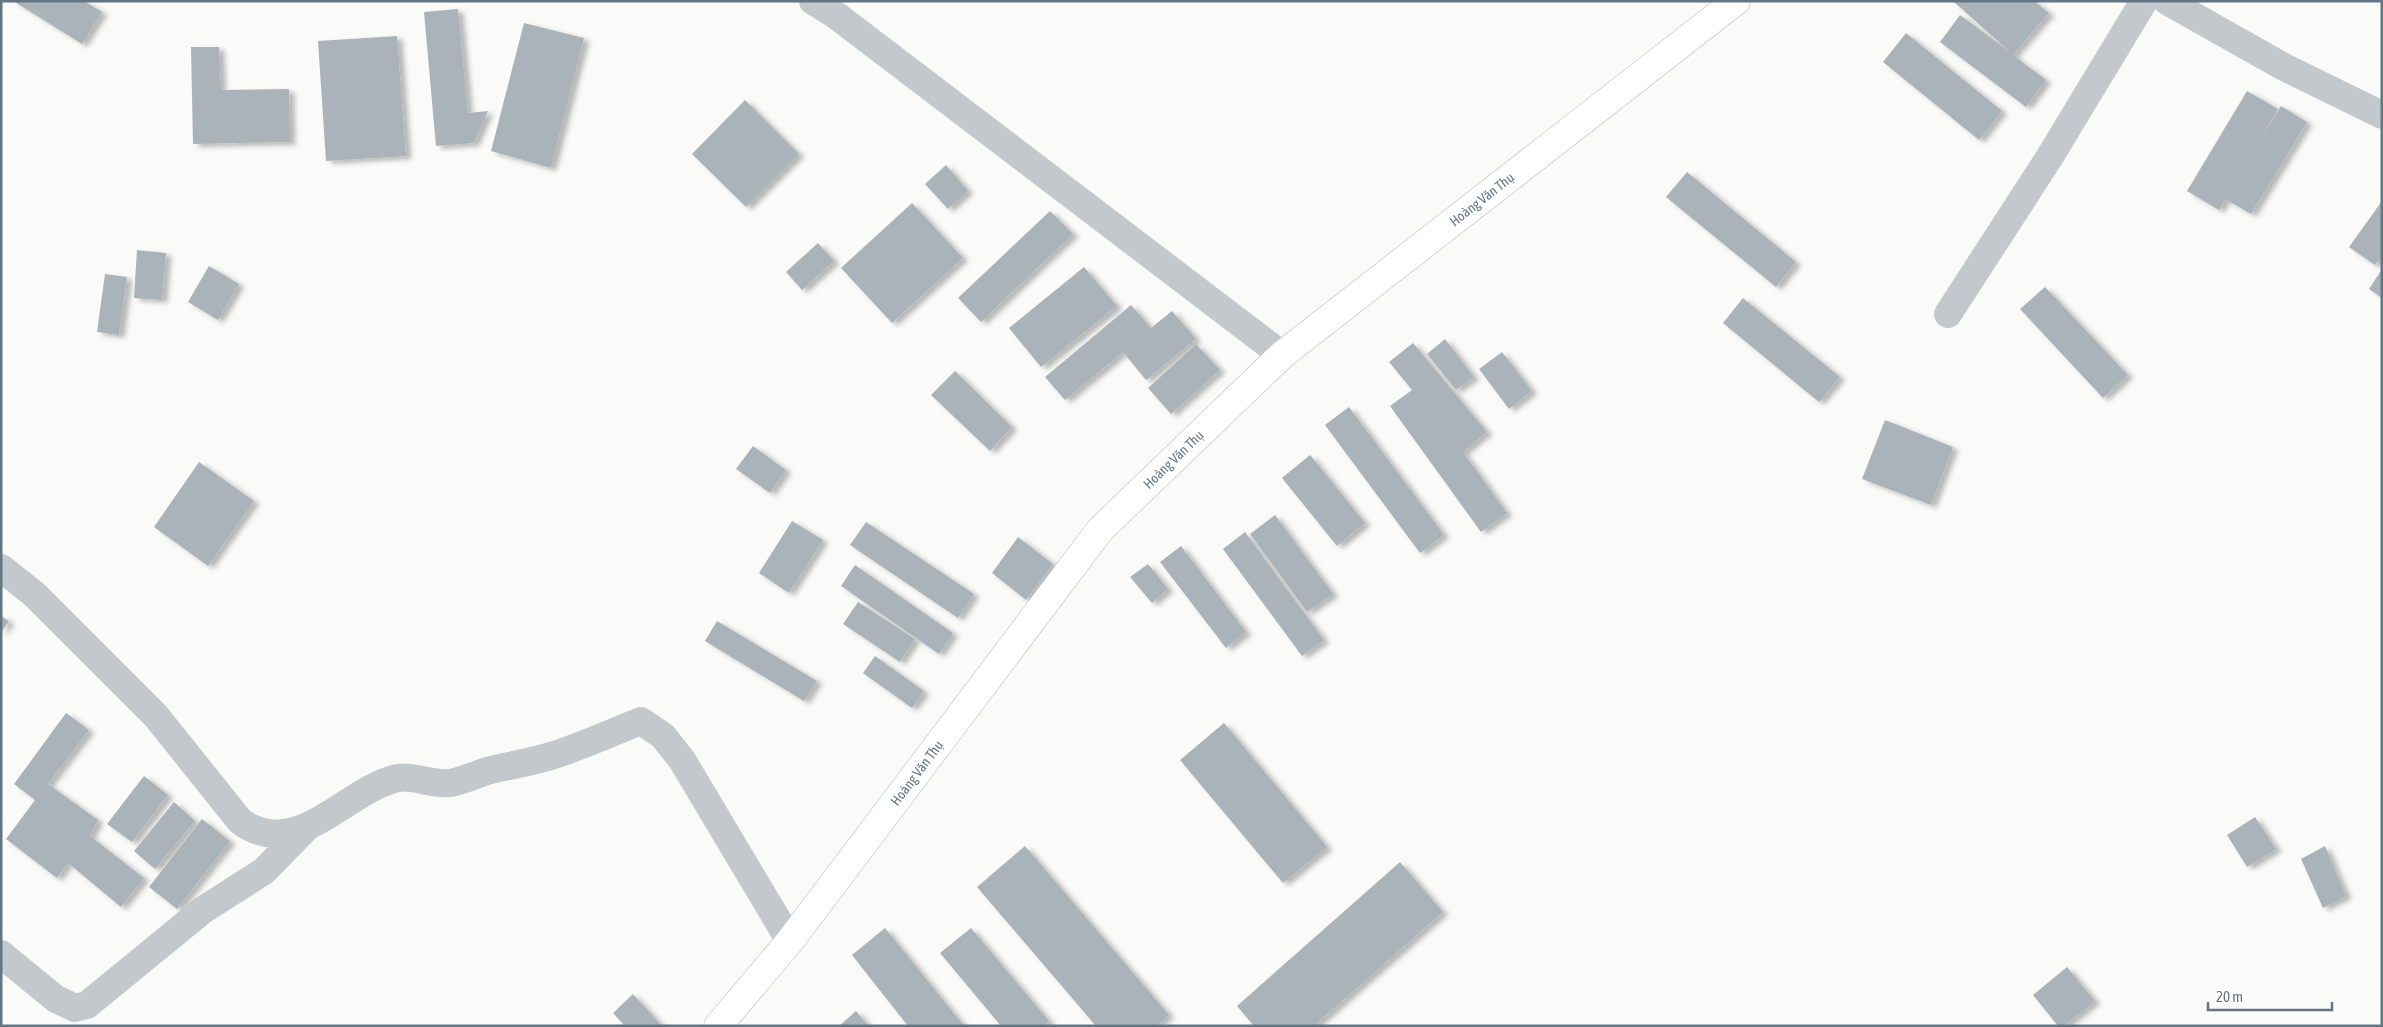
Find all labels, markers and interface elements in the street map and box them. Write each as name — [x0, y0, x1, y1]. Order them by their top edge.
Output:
street label: Hoàng Văn Thụ — [1446, 169, 1517, 229]
street label: Hoàng Văn Thụ — [1140, 427, 1207, 492]
street label: Hoàng Văn Thụ — [887, 737, 946, 808]
scale bar — [2208, 980, 2332, 1012]
text: 20 m — [2216, 988, 2243, 1005]

